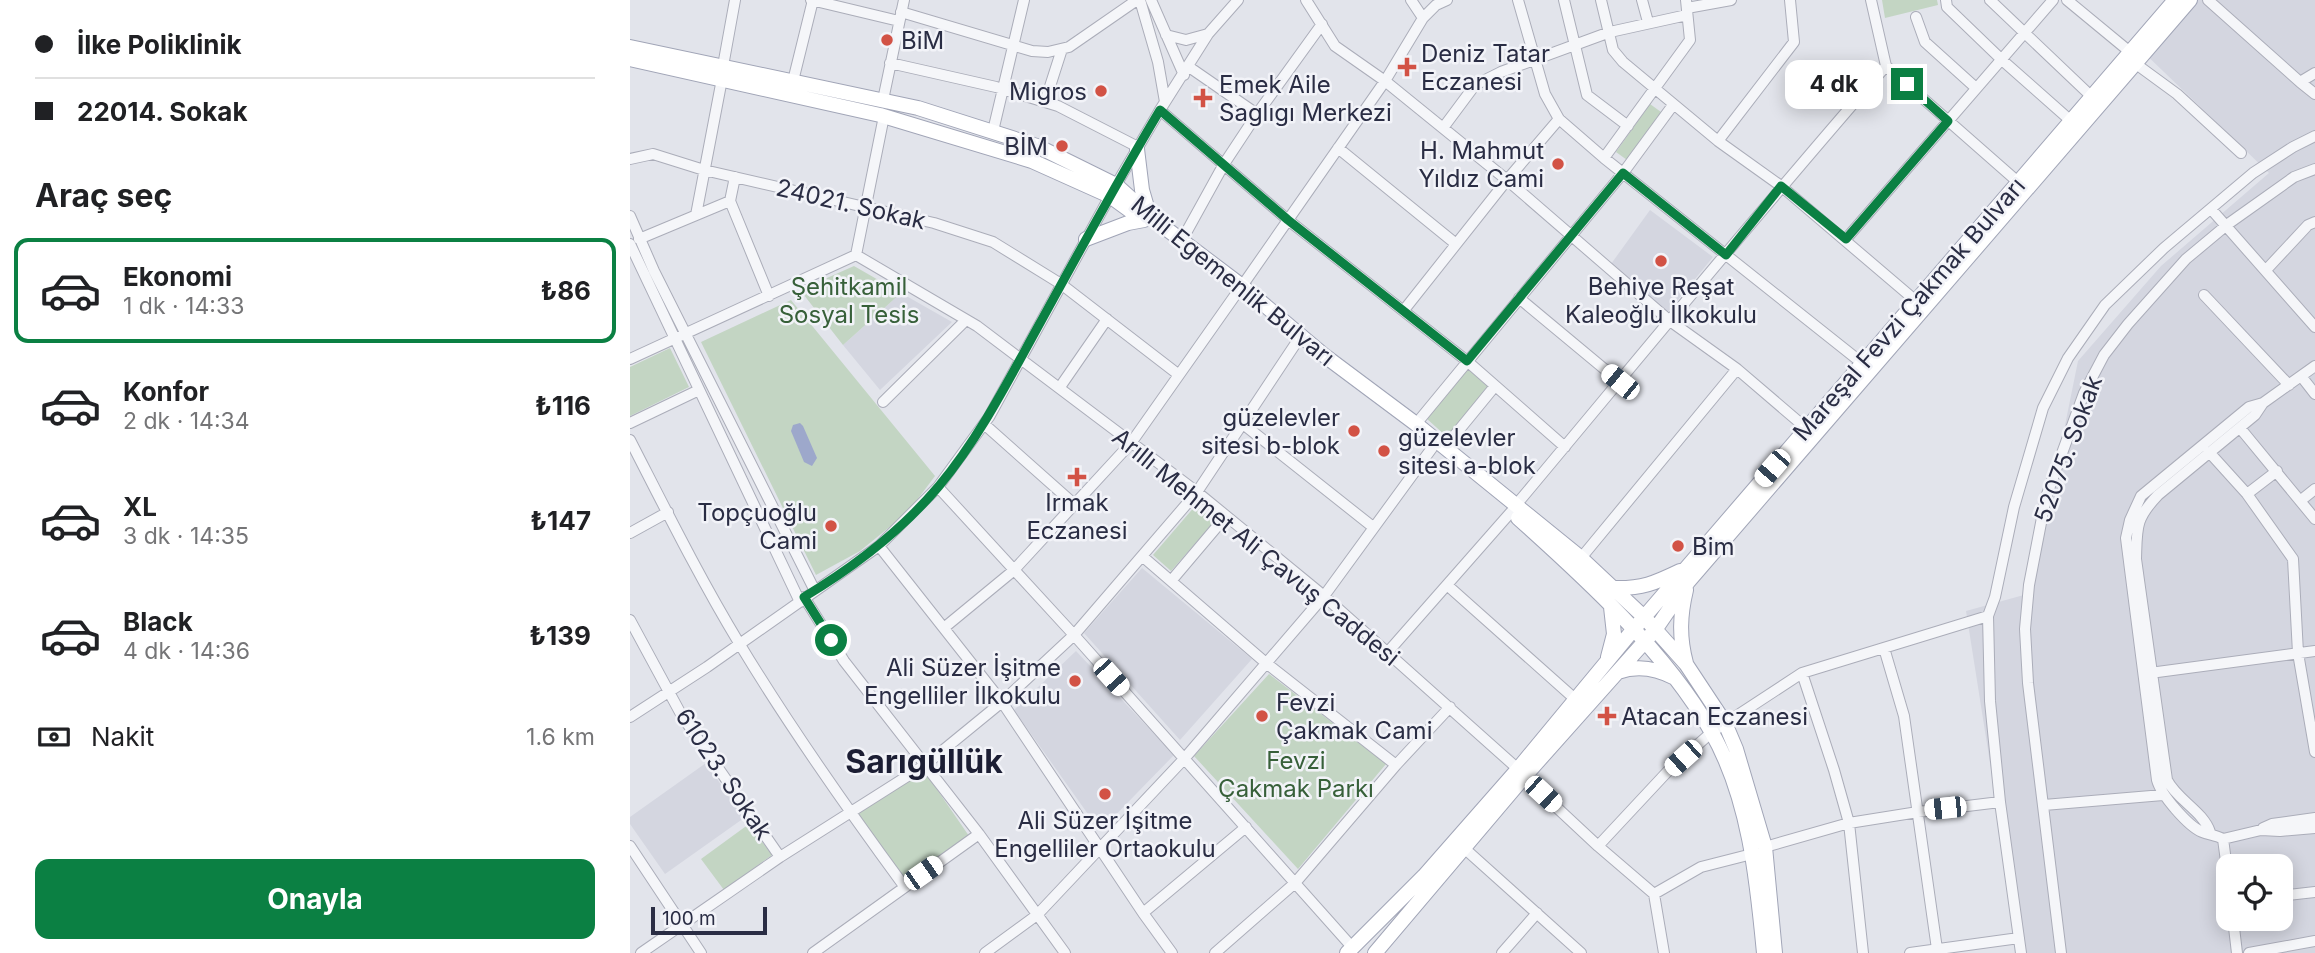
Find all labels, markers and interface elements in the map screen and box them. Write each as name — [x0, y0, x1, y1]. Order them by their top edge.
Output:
place label: BiM — [901, 26, 944, 55]
text: İlke Poliklinik — [77, 29, 242, 60]
marker: BiM — [879, 32, 895, 48]
place label: Deniz Tatar Eczanesi — [1421, 39, 1550, 96]
marker: Deniz Tatar Eczanesi — [1399, 59, 1415, 75]
callout: 4 dk — [1784, 60, 1882, 108]
route end — [1891, 68, 1923, 100]
place label: Emek Aile Saglıgı Merkezi — [1219, 70, 1392, 127]
text: 4 dk — [1810, 70, 1858, 98]
place label: Migros — [1009, 77, 1087, 106]
marker: Migros — [1093, 83, 1109, 99]
marker: Emek Aile Saglıgı Merkezi — [1193, 88, 1213, 108]
text: 22014. Sokak — [77, 96, 247, 127]
place label: BİM — [1004, 132, 1048, 161]
place label: H. Mahmut Yıldız Cami — [1418, 136, 1544, 193]
marker: BİM — [1054, 138, 1070, 154]
marker: H. Mahmut Yıldız Cami — [1550, 156, 1566, 172]
street label: Mareşal Fevzi Çakmak Bulvarı — [1787, 172, 2031, 446]
street label: 24021. Sokak — [773, 173, 929, 235]
text: Araç seç — [35, 176, 172, 215]
street label: Milli Egemenlik Bulvarı — [1125, 190, 1341, 372]
marker: Behiye Reşat Kaleoğlu İlkokulu — [1653, 253, 1669, 269]
icon: car — [39, 259, 102, 322]
text: Ekonomi — [123, 261, 232, 292]
park label: Şehitkamil Sosyal Tesis — [779, 272, 919, 329]
place label: Behiye Reşat Kaleoğlu İlkokulu — [1565, 272, 1757, 329]
text: ₺86 — [540, 275, 591, 306]
text: 1 dk · 14:33 — [123, 292, 244, 320]
car — [1598, 361, 1643, 403]
street label: 52075. Sokak — [2028, 371, 2108, 527]
icon: car — [39, 374, 102, 437]
text: Konfor — [123, 376, 209, 407]
text: ₺116 — [535, 390, 591, 421]
place label: güzelevler sitesi b-blok — [1201, 403, 1340, 460]
text: 2 dk · 14:34 — [123, 407, 250, 435]
street label: Arıllı Mehmet Ali Çavuş Caddesi — [1107, 422, 1405, 672]
marker: güzelevler sitesi b-blok — [1346, 423, 1362, 439]
place label: güzelevler sitesi a-blok — [1398, 423, 1536, 480]
marker: güzelevler sitesi a-blok — [1376, 443, 1392, 459]
car — [1751, 445, 1794, 491]
marker: Irmak Eczanesi — [1069, 469, 1085, 485]
place label: Irmak Eczanesi — [1026, 488, 1128, 545]
icon: car — [39, 489, 102, 552]
text: XL — [123, 491, 157, 522]
place label: Topçuoğlu Cami — [697, 498, 817, 555]
text: ₺147 — [530, 505, 591, 536]
marker: Topçuoğlu Cami — [823, 518, 839, 534]
text: 3 dk · 14:35 — [123, 522, 249, 550]
place label: Bim — [1692, 532, 1735, 561]
marker: Bim — [1670, 538, 1686, 554]
icon: car — [39, 604, 102, 667]
text: Black — [123, 606, 193, 637]
text: ₺139 — [529, 620, 591, 651]
route start — [815, 624, 847, 656]
text: 4 dk · 14:36 — [123, 637, 250, 665]
place label: Ali Süzer İşitme Engelliler İlkokulu — [864, 653, 1061, 710]
car — [1090, 654, 1133, 700]
marker: Ali Süzer İşitme Engelliler İlkokulu — [1067, 673, 1083, 689]
place label: Fevzi Çakmak Cami — [1276, 688, 1432, 745]
place label: Atacan Eczanesi — [1621, 702, 1808, 731]
street label: 61023. Sokak — [669, 703, 779, 845]
marker: Fevzi Çakmak Cami — [1254, 708, 1270, 724]
marker: Atacan Eczanesi — [1599, 708, 1615, 724]
icon: cash — [35, 718, 73, 756]
text: Nakit — [91, 721, 154, 752]
text: 1.6 km — [526, 723, 595, 751]
car — [1661, 736, 1706, 780]
district label: Sarıgüllük — [845, 742, 1003, 781]
park label: Fevzi Çakmak Parkı — [1218, 746, 1374, 803]
car — [1521, 772, 1566, 816]
marker: Ali Süzer İşitme Engelliler Ortaokulu — [1097, 786, 1113, 802]
car — [1924, 795, 1967, 821]
place label: Ali Süzer İşitme Engelliler Ortaokulu — [994, 806, 1216, 863]
car — [900, 852, 947, 894]
map controls — [2216, 854, 2293, 931]
button: locate — [2216, 854, 2293, 931]
button: Onayla — [35, 859, 595, 939]
scale bar — [651, 904, 766, 936]
text: 100 m — [662, 907, 716, 930]

